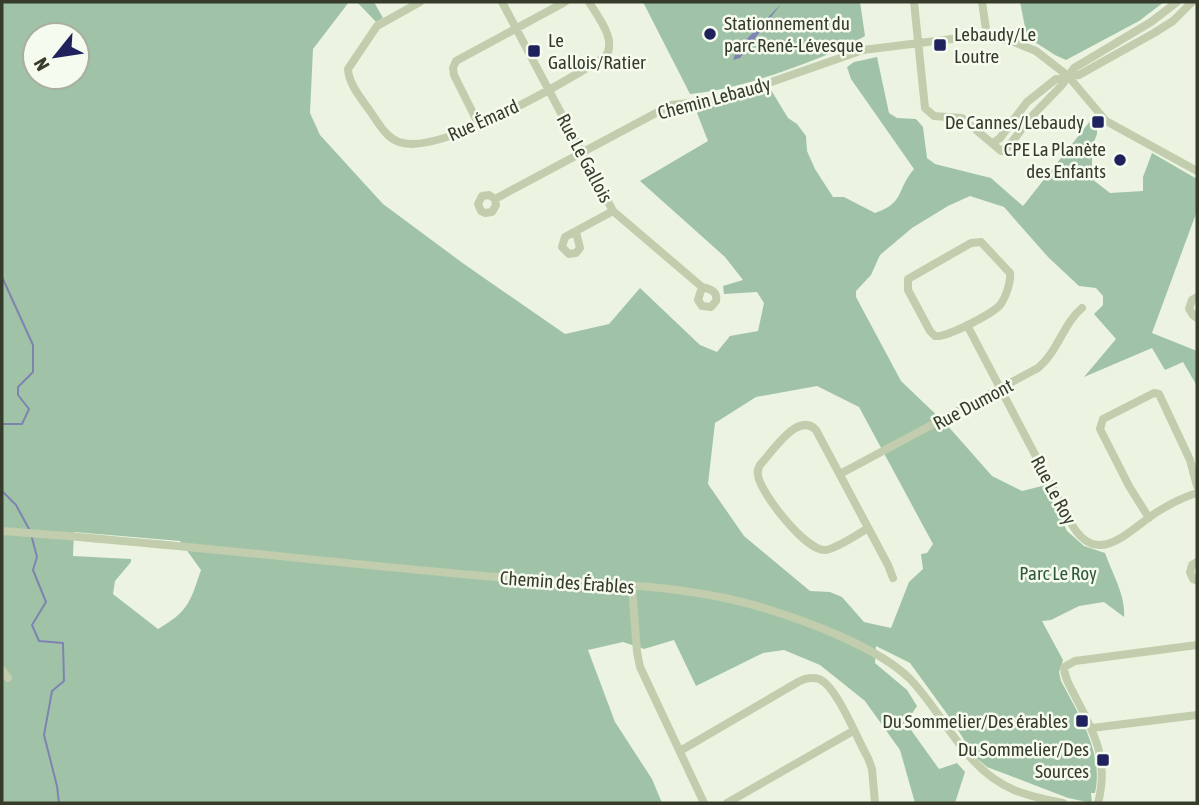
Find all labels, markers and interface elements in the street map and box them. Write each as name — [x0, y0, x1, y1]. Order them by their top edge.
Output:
place label: Stationnement du parc René-Lévesque — [724, 12, 863, 56]
north arrow — [21, 21, 91, 91]
place label: Lebaudy/Le Loutre — [954, 23, 1036, 67]
marker: Stationnement du parc René-Lévesque — [702, 26, 718, 42]
place label: Le Gallois/Ratier — [548, 29, 646, 73]
marker: Lebaudy/Le Loutre — [932, 37, 948, 53]
marker: Le Gallois/Ratier — [526, 43, 542, 59]
text: N — [29, 54, 54, 75]
street label: Chemin Lebaudy — [655, 72, 773, 124]
street label: Rue Émard — [444, 95, 522, 145]
street label: Rue Le Gallois — [552, 110, 618, 206]
place label: De Cannes/Lebaudy — [945, 111, 1084, 133]
marker: De Cannes/Lebaudy — [1090, 114, 1106, 130]
place label: CPE La Planète des Enfants — [1004, 138, 1106, 182]
marker: CPE La Planète des Enfants — [1112, 152, 1128, 168]
street label: Rue Dumont — [929, 374, 1017, 434]
street label: Rue Le Roy — [1027, 452, 1081, 528]
park label: Parc Le Roy — [1019, 562, 1097, 584]
street label: Chemin des Érables — [499, 566, 635, 598]
place label: Du Sommelier/Des érables — [882, 710, 1068, 732]
marker: Du Sommelier/Des érables — [1074, 713, 1090, 729]
place label: Du Sommelier/Des Sources — [958, 738, 1089, 782]
marker: Du Sommelier/Des Sources — [1095, 752, 1111, 768]

